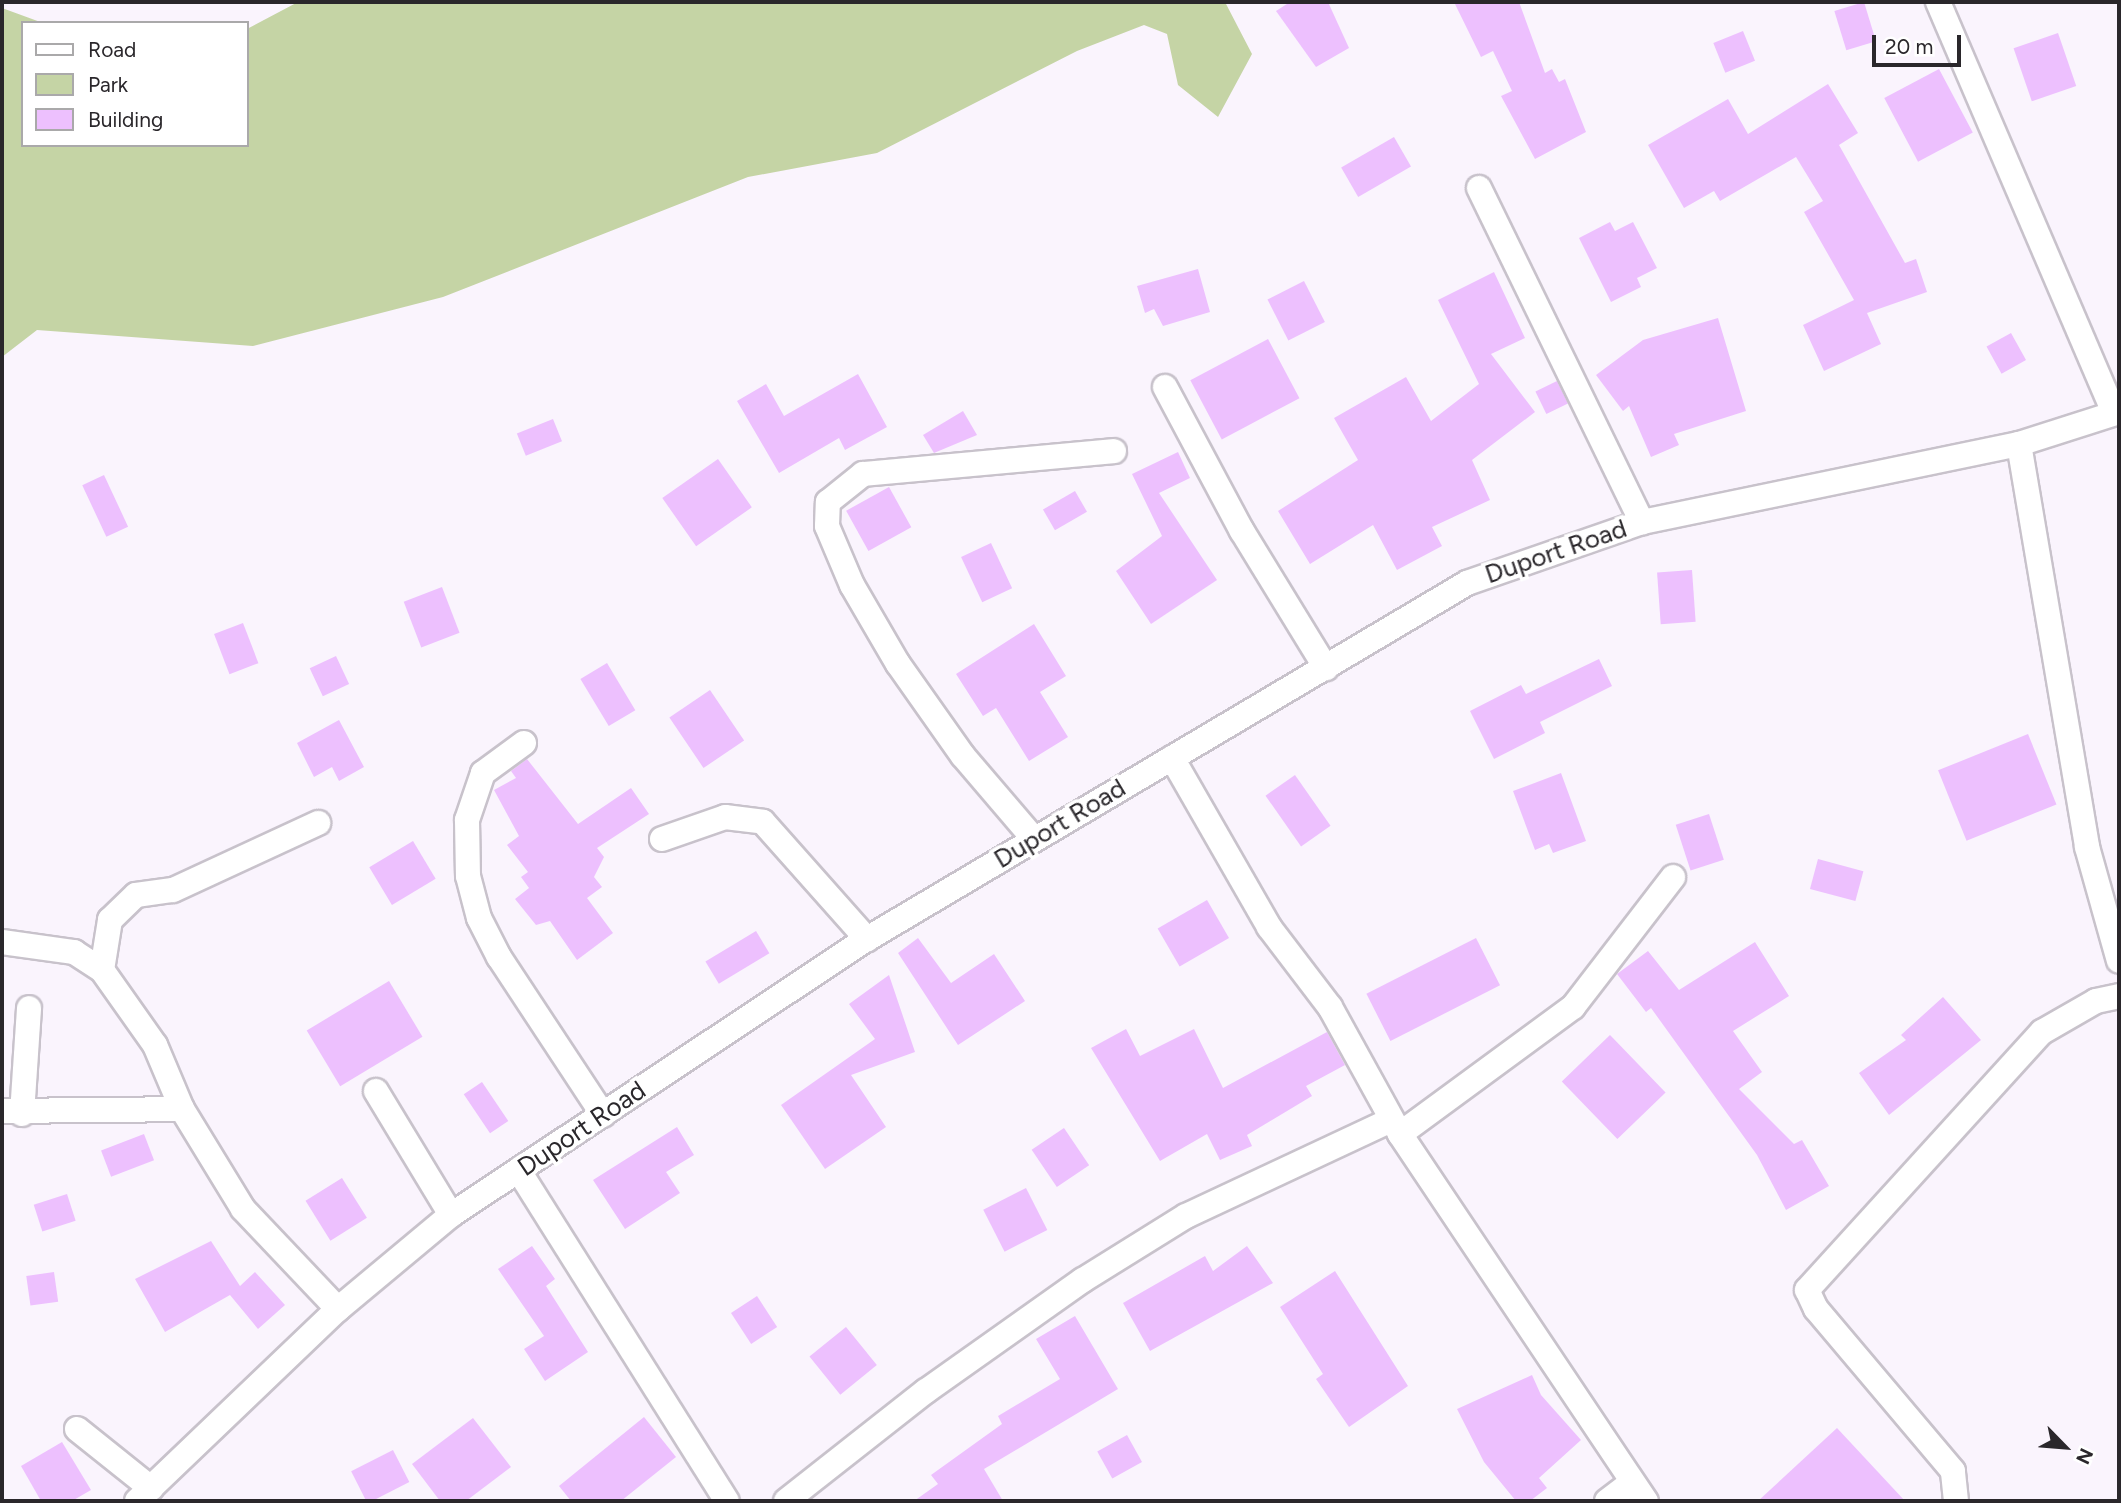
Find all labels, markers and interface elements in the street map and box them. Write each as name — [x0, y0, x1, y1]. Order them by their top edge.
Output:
legend — [21, 21, 248, 147]
scale bar — [1876, 21, 1965, 65]
text: 20 m — [1885, 34, 1933, 59]
text: Road — [88, 37, 136, 62]
text: Park — [88, 72, 128, 97]
text: Building — [88, 107, 163, 132]
street label: Duport Road — [1481, 513, 1631, 591]
street label: Duport Road — [989, 773, 1131, 875]
street label: Duport Road — [512, 1075, 652, 1183]
north arrow — [2030, 1412, 2100, 1482]
text: N — [2071, 1445, 2098, 1468]

